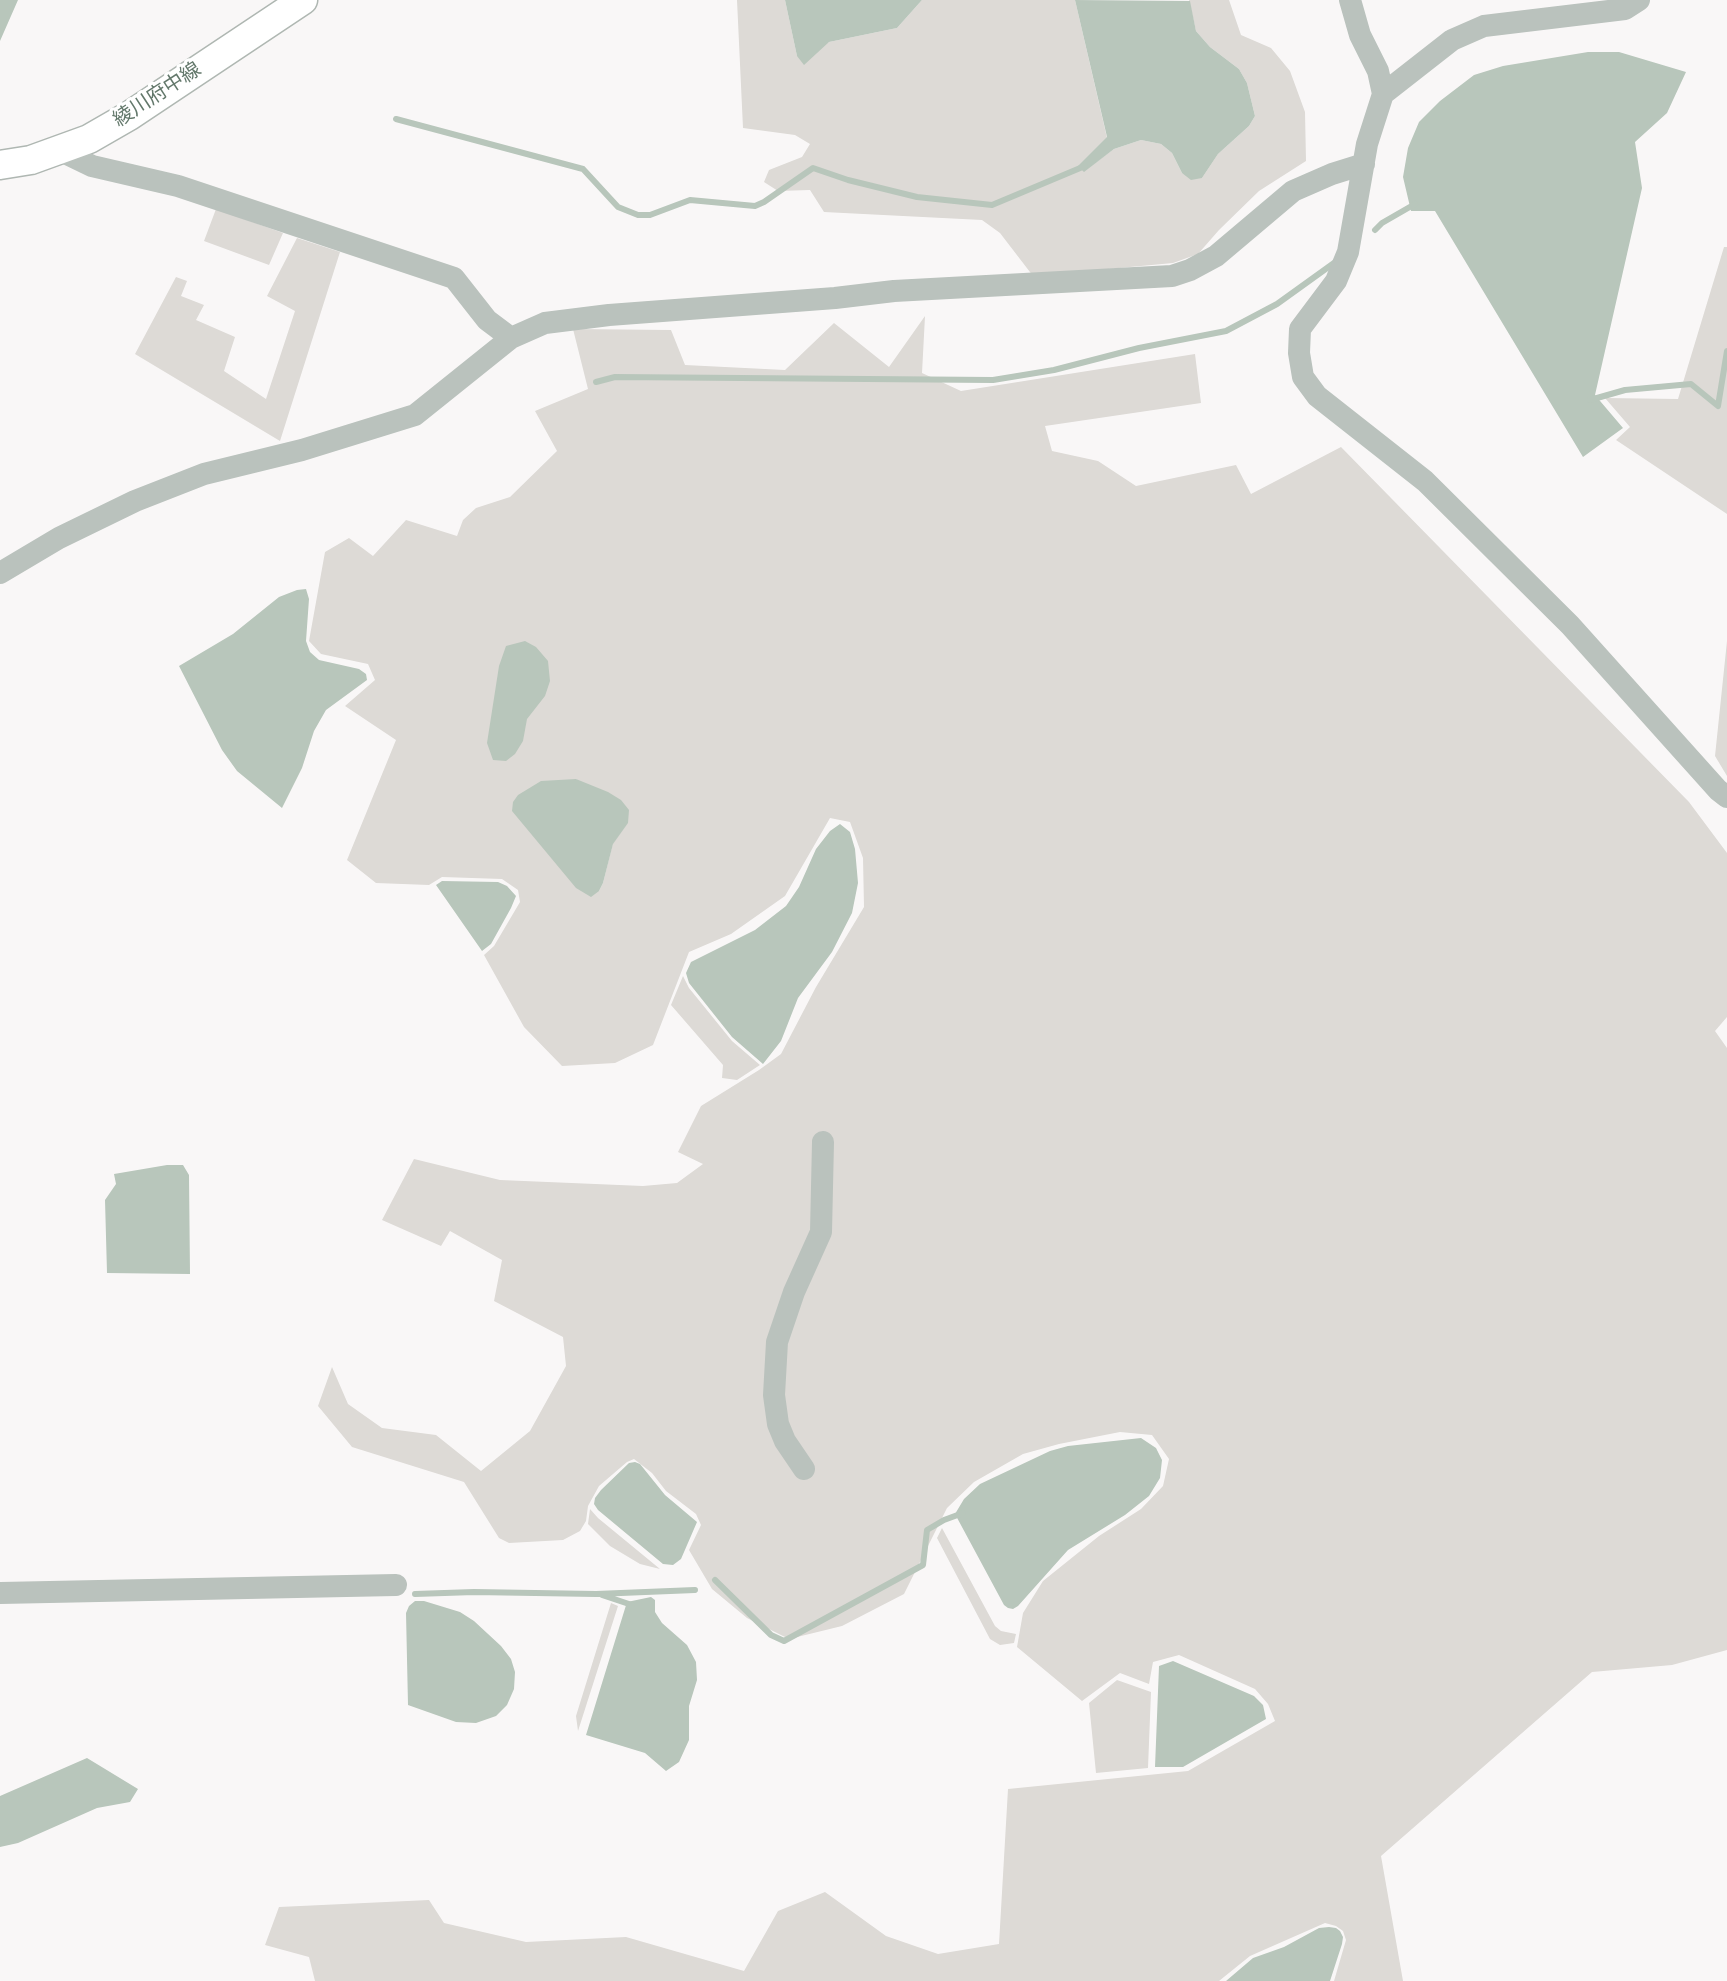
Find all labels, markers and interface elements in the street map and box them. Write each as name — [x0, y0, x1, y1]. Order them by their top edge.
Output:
street label: 綾川府中線 — [110, 59, 206, 133]

